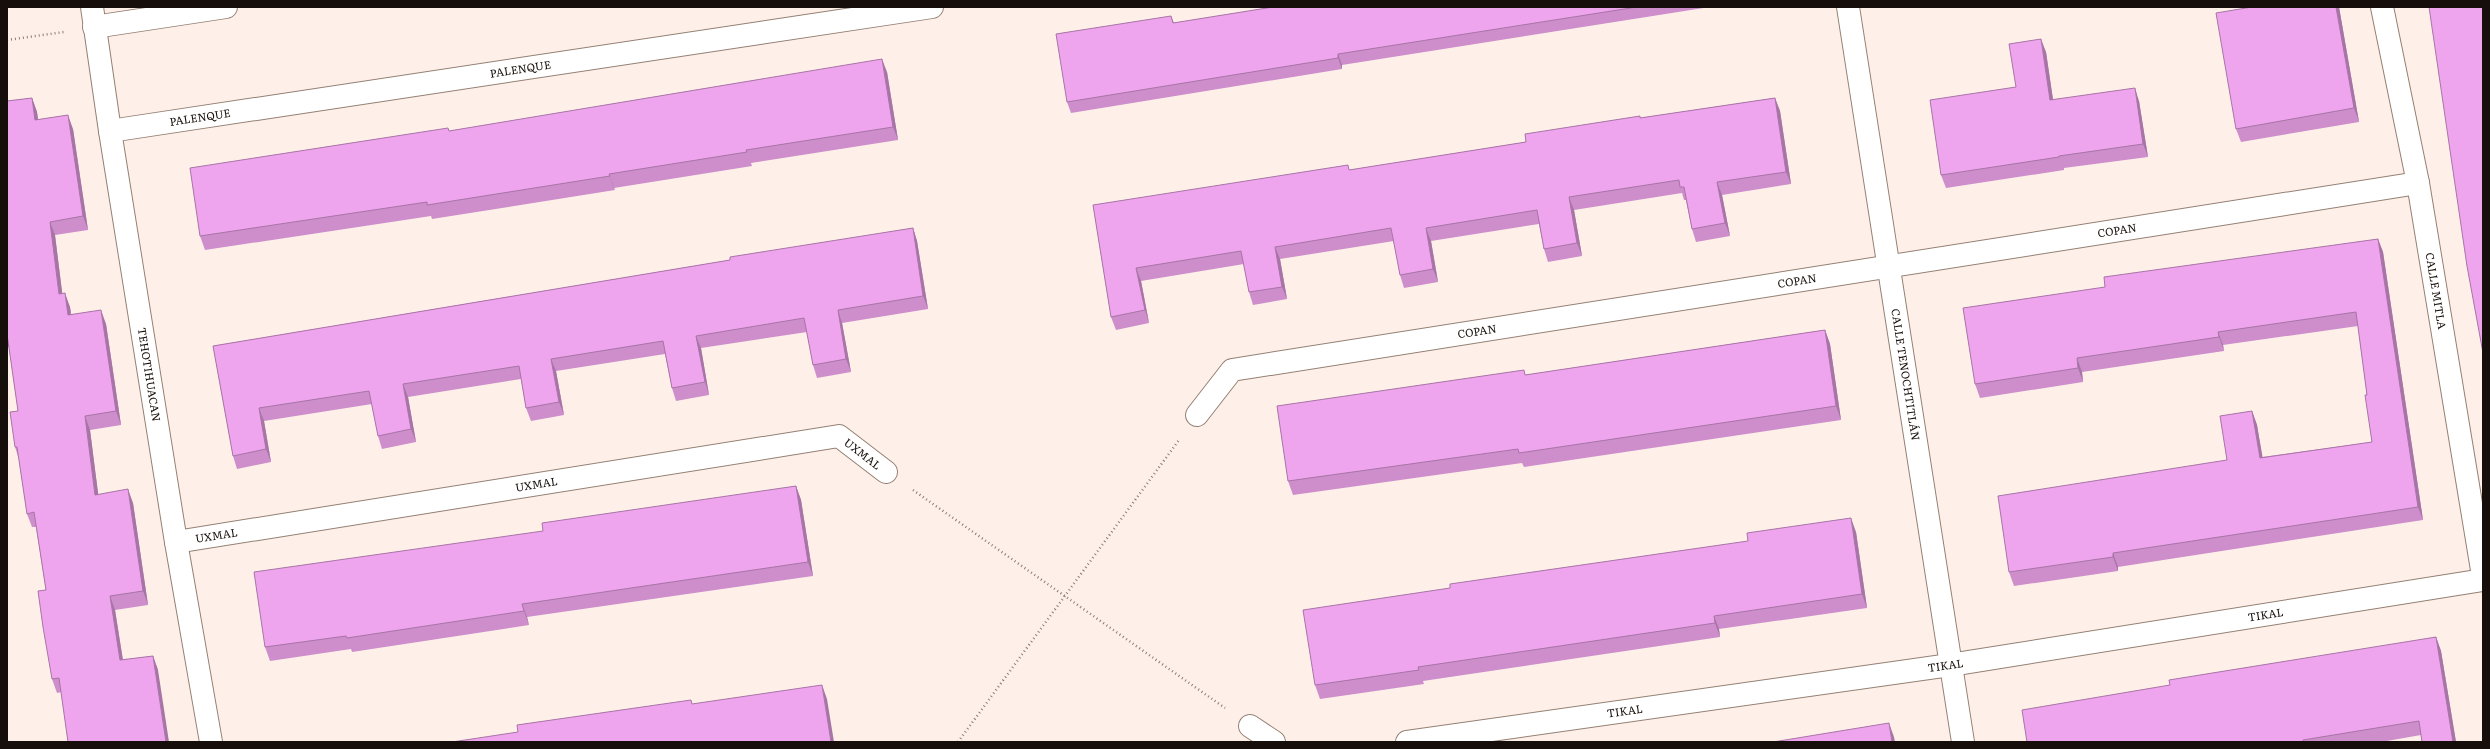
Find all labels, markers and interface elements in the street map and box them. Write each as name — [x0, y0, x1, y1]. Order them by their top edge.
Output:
street label: PALENQUE — [489, 56, 552, 81]
street label: PALENQUE — [168, 104, 231, 129]
street label: COPAN — [2096, 219, 2138, 240]
street label: CALLE MITLA — [2423, 251, 2451, 330]
street label: COPAN — [1776, 269, 1817, 291]
street label: CALLE TENOCHTITLÁN — [1888, 307, 1925, 442]
street label: COPAN — [1456, 319, 1497, 341]
street label: TEHOTIHUACAN — [135, 326, 166, 423]
street label: UXMAL — [841, 434, 885, 473]
street label: UXMAL — [514, 472, 559, 495]
street label: UXMAL — [194, 523, 239, 546]
street label: TIKAL — [2246, 603, 2284, 624]
street label: TIKAL — [1927, 654, 1965, 675]
street label: TIKAL — [1606, 700, 1644, 721]

